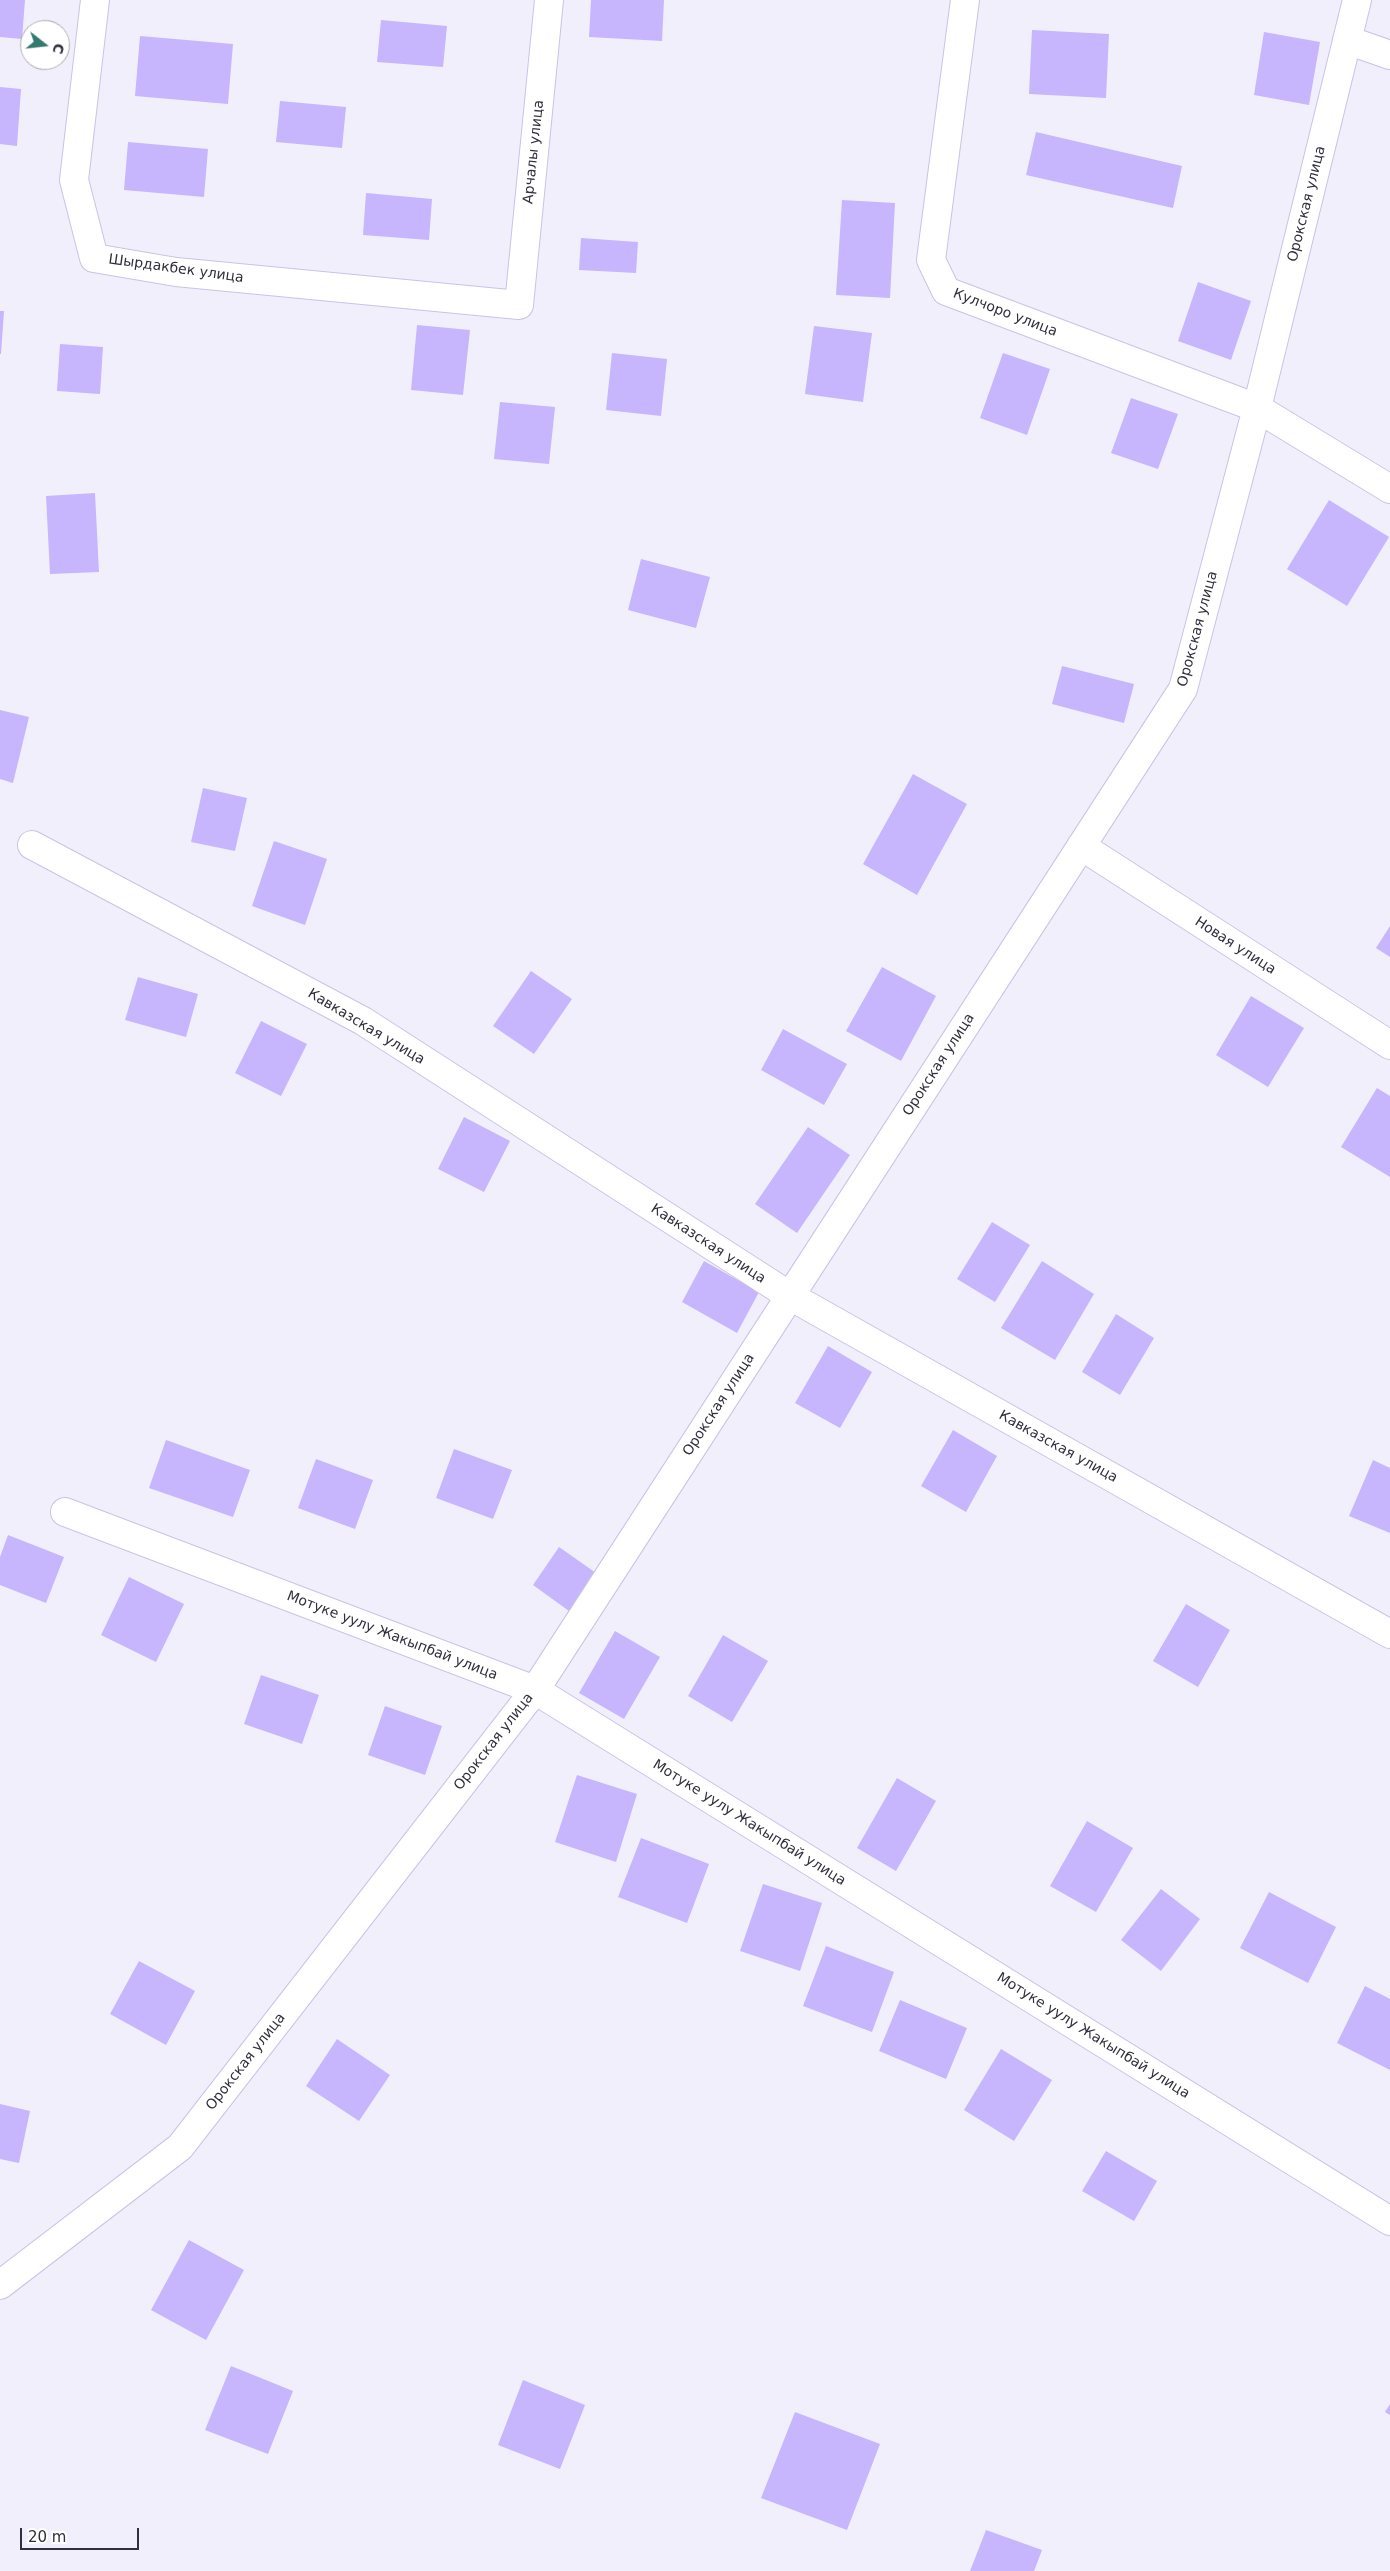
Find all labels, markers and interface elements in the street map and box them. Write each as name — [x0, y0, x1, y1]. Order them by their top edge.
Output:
north arrow — [20, 20, 70, 70]
text: С — [49, 42, 68, 56]
street label: Арчалы улица — [520, 99, 548, 205]
street label: Орокская улица — [1284, 144, 1330, 264]
street label: Шырдакбек улица — [107, 251, 245, 287]
street label: Кулчоро улица — [950, 285, 1060, 341]
street label: Орокская улица — [1174, 569, 1222, 689]
street label: Новая улица — [1191, 914, 1279, 978]
street label: Кавказская улица — [305, 985, 427, 1069]
street label: Орокская улица — [900, 1011, 978, 1119]
street label: Кавказская улица — [648, 1201, 768, 1287]
street label: Орокская улица — [680, 1351, 758, 1459]
street label: Кавказская улица — [996, 1407, 1120, 1487]
street label: Мотуке уулу Жакыпбай улица — [284, 1588, 500, 1684]
street label: Орокская улица — [451, 1690, 537, 1794]
street label: Мотуке уулу Жакыпбай улица — [649, 1756, 849, 1890]
street label: Мотуке уулу Жакыпбай улица — [993, 1969, 1193, 2103]
street label: Орокская улица — [203, 2010, 289, 2114]
scale bar — [22, 2518, 141, 2550]
text: 20 m — [28, 2528, 66, 2546]

